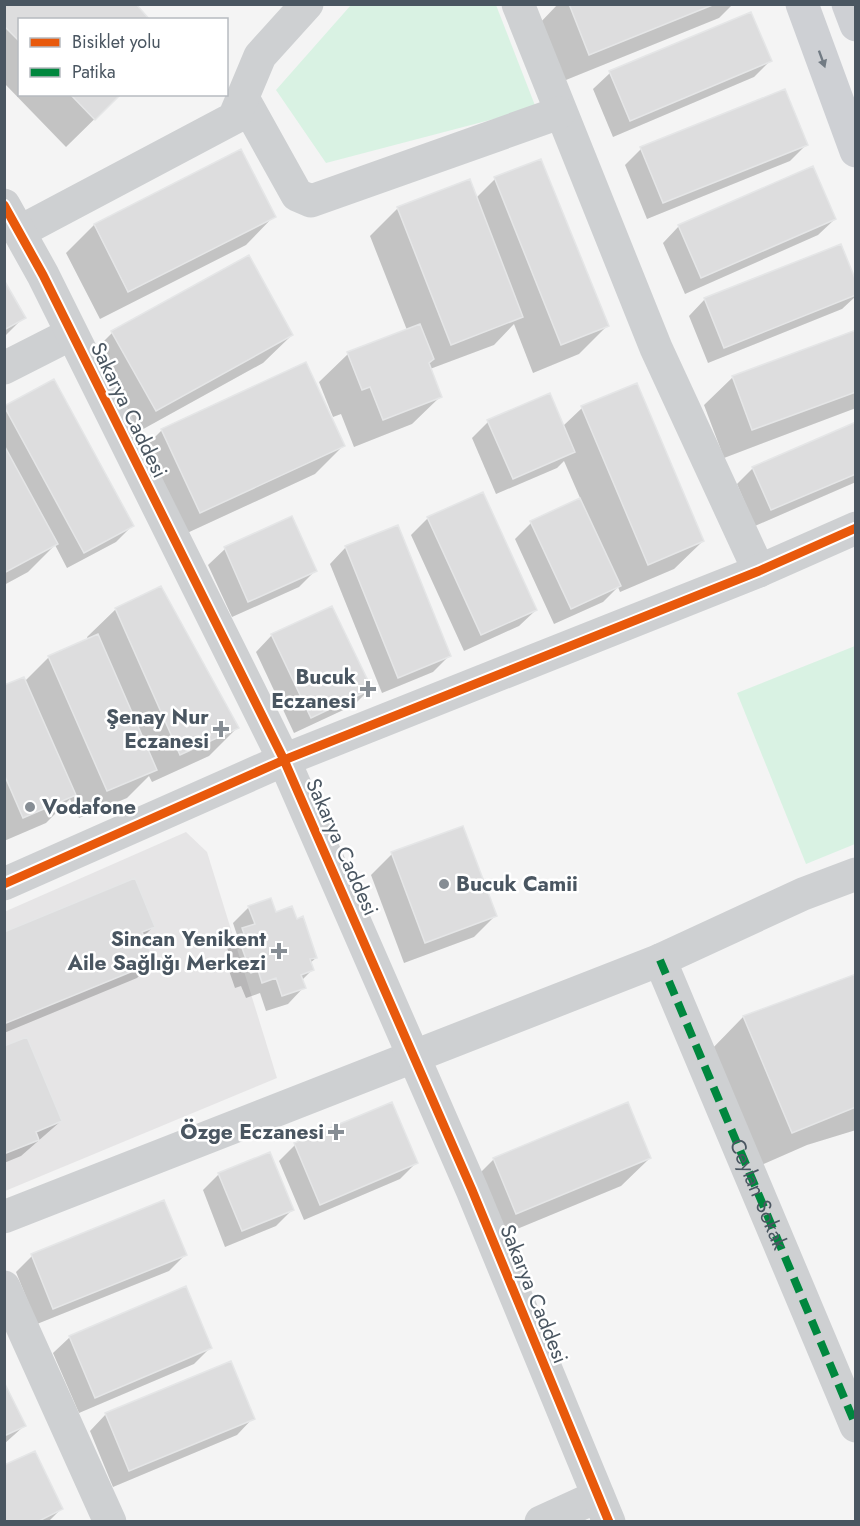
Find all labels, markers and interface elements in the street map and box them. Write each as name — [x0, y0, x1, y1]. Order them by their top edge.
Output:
legend — [18, 18, 228, 96]
text: Bisiklet yolu — [72, 29, 161, 55]
one-way arrow — [818, 51, 828, 69]
text: Patika — [72, 59, 116, 85]
street label: Sakarya Caddesi — [83, 337, 175, 483]
place label: Bucuk Eczanesi — [271, 662, 356, 716]
marker: Bucuk Eczanesi — [361, 682, 375, 696]
place label: Şenay Nur Eczanesi — [106, 702, 209, 756]
marker: Şenay Nur Eczanesi — [214, 722, 228, 736]
street label: Sakarya Caddesi — [298, 773, 386, 921]
place label: Vodafone — [41, 792, 136, 822]
marker: Vodafone — [23, 800, 37, 814]
place label: Bucuk Camii — [456, 869, 578, 899]
marker: Bucuk Camii — [437, 877, 451, 891]
place label: Sincan Yenikent Aile Sağlığı Merkezi — [66, 924, 266, 978]
marker: Sincan Yenikent Aile Sağlığı Merkezi — [270, 942, 288, 960]
place label: Özge Eczanesi — [180, 1117, 324, 1147]
marker: Özge Eczanesi — [329, 1125, 343, 1139]
street label: Ceylan Sokak — [722, 1134, 795, 1255]
street label: Sakarya Caddesi — [492, 1220, 576, 1368]

